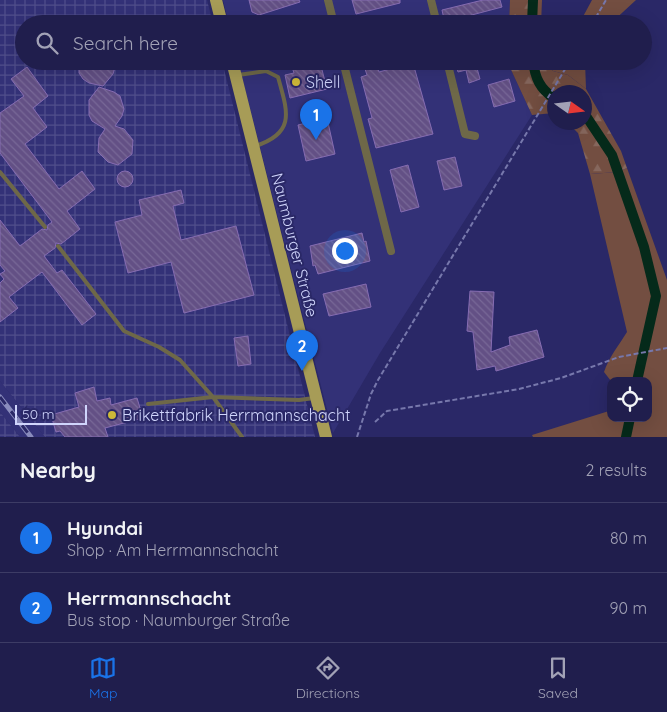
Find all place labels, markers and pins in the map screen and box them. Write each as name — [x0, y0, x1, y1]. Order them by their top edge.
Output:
place label: Shell — [306, 72, 340, 92]
marker: Shell — [290, 76, 302, 88]
pin: 1 — [300, 99, 332, 140]
pin: 2 — [286, 330, 318, 371]
place label: Brikettfabrik Herrmannschacht — [122, 405, 350, 425]
marker: Brikettfabrik Herrmannschacht — [106, 409, 118, 421]

